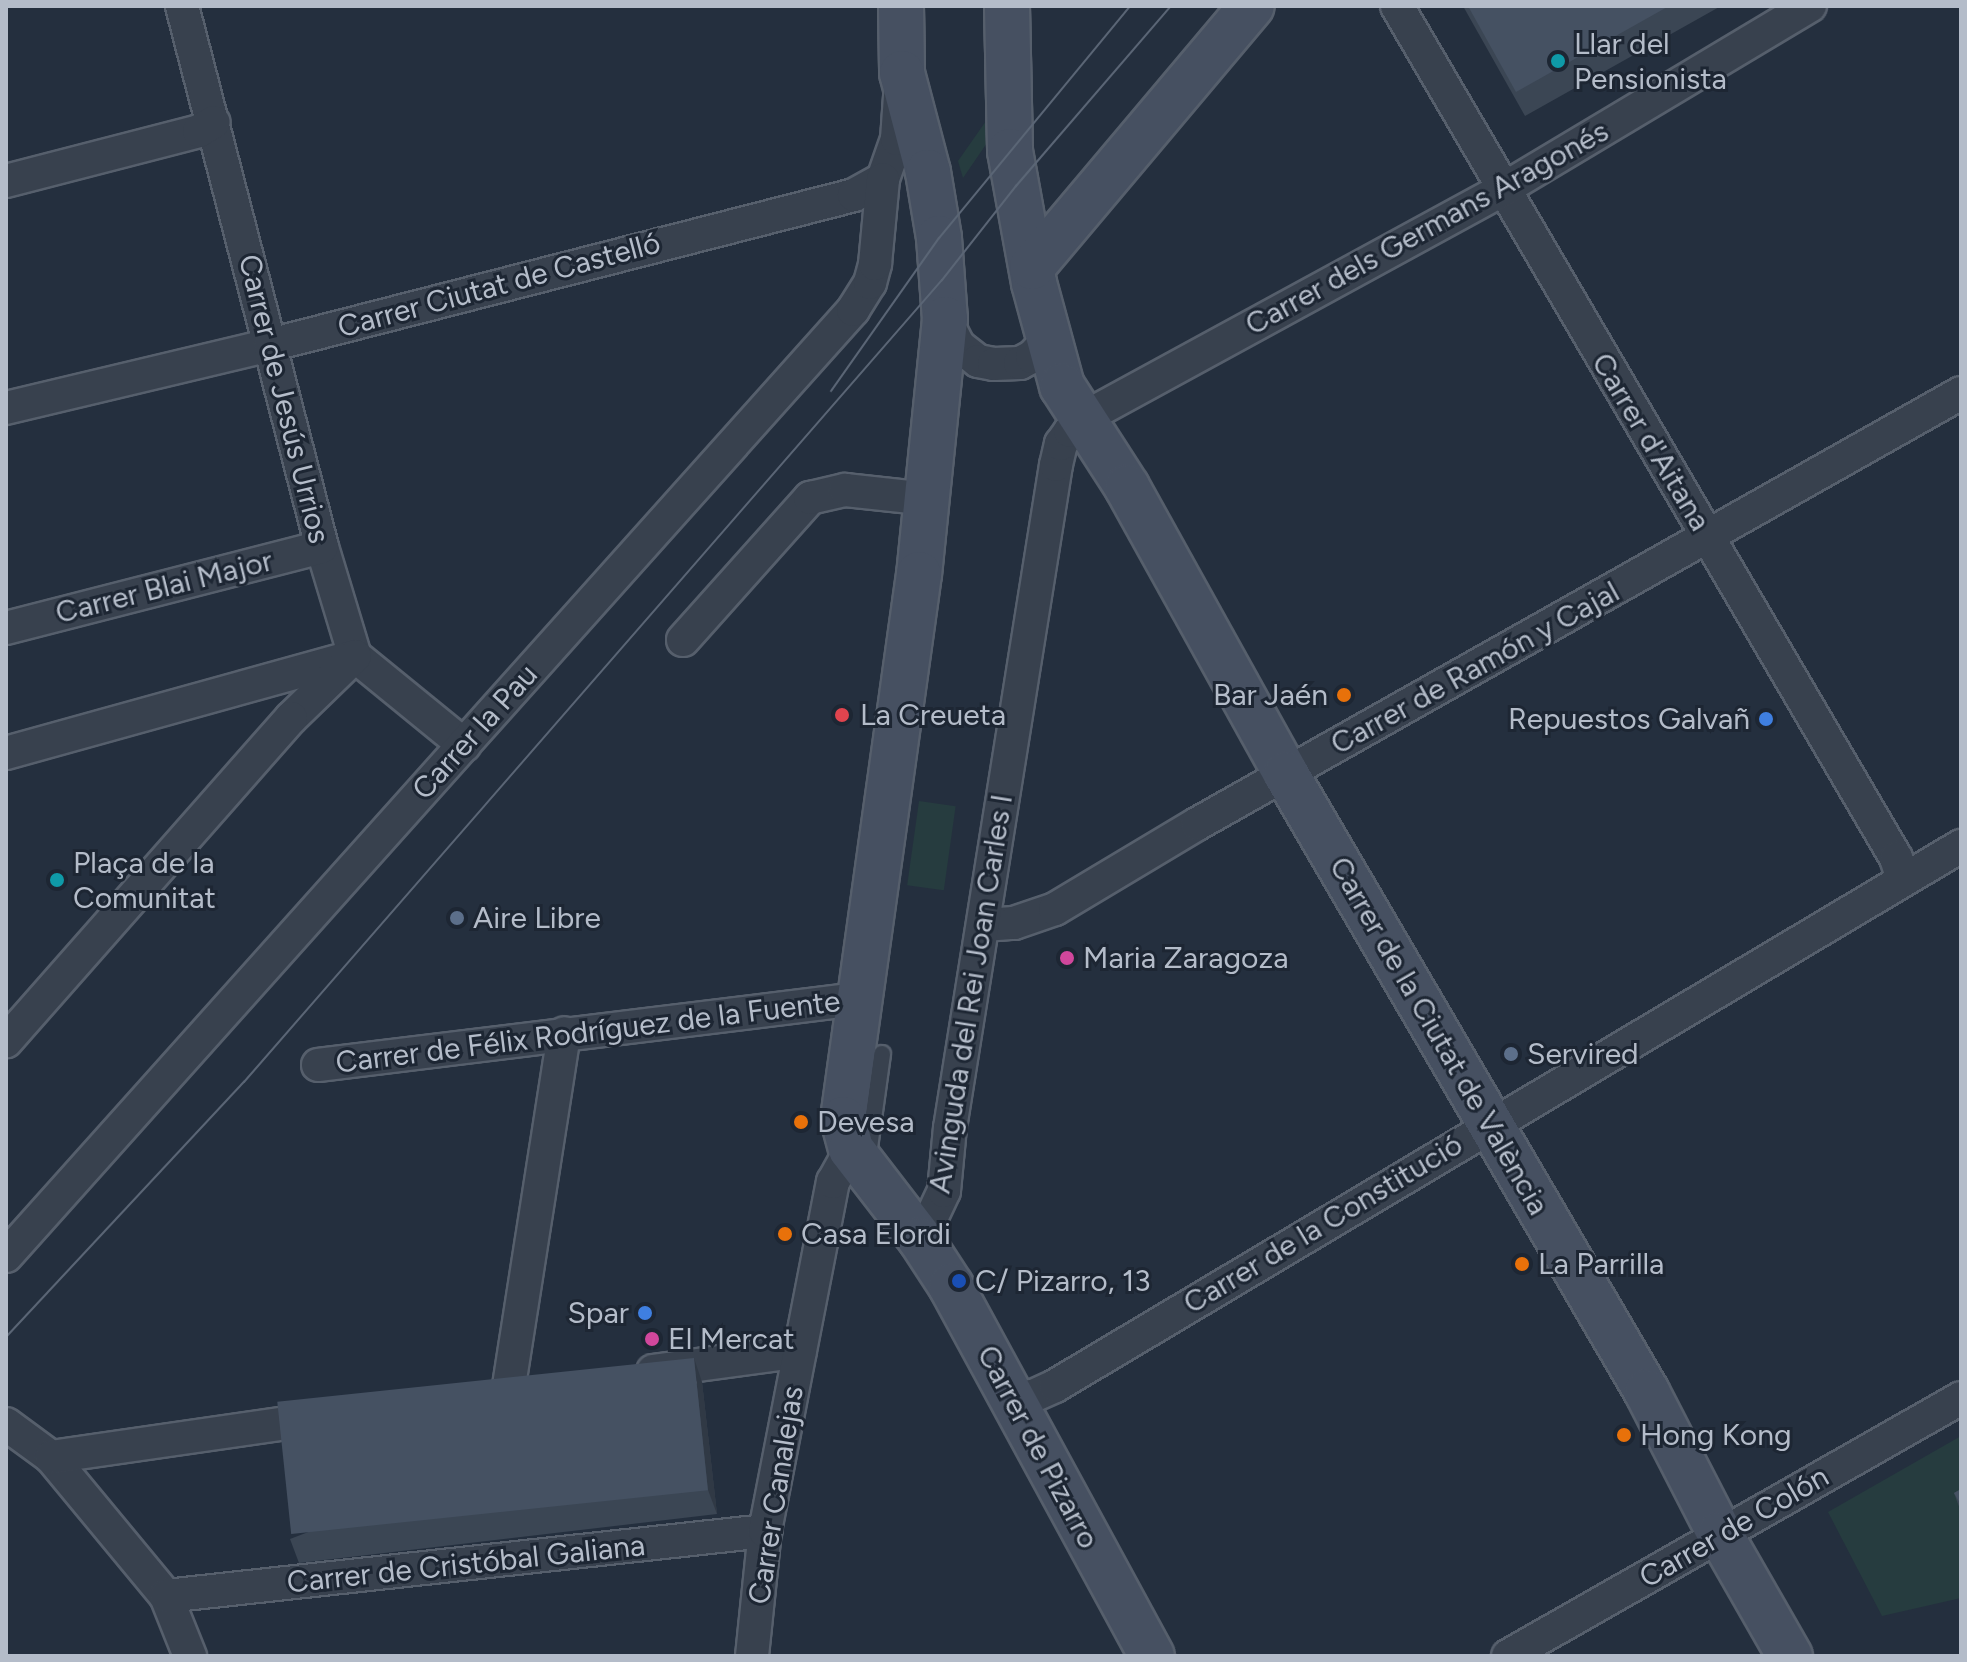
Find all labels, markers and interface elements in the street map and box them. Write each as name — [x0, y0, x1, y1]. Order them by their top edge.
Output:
place label: Llar del Pensionista — [1574, 26, 1727, 96]
marker: Llar del Pensionista — [1549, 52, 1567, 70]
street label: Carrer dels Germans Aragonés — [1239, 113, 1615, 343]
street label: Carrer Ciutat de Castelló — [334, 225, 664, 345]
street label: Carrer de Jesús Urrios — [231, 251, 337, 547]
street label: Carrer d'Aitana — [1584, 347, 1718, 537]
street label: Carrer Blai Major — [52, 543, 276, 631]
street label: Carrer de Ramón y Cajal — [1325, 574, 1625, 762]
street label: Carrer la Pau — [405, 657, 545, 807]
place label: Bar Jaén — [1213, 677, 1328, 713]
marker: Bar Jaén — [1335, 686, 1353, 704]
place label: La Creueta — [860, 697, 1006, 733]
place label: Repuestos Galvañ — [1508, 701, 1750, 737]
marker: La Creueta — [831, 704, 853, 726]
marker: Repuestos Galvañ — [1757, 710, 1775, 728]
street label: Avinguda del Rei Joan Carles I — [922, 792, 1020, 1196]
place label: Plaça de la Comunitat — [73, 845, 216, 916]
street label: Carrer de la Ciutat de València — [1322, 851, 1556, 1221]
marker: Plaça de la Comunitat — [48, 871, 66, 889]
place label: Aire Libre — [473, 900, 601, 936]
marker: Aire Libre — [448, 909, 466, 927]
place label: Maria Zaragoza — [1083, 940, 1288, 976]
marker: Maria Zaragoza — [1058, 949, 1076, 967]
street label: Carrer de Félix Rodríguez de la Fuente — [334, 983, 842, 1081]
place label: Servired — [1527, 1036, 1639, 1072]
marker: Servired — [1502, 1045, 1520, 1063]
place label: Devesa — [817, 1104, 915, 1140]
marker: Devesa — [792, 1113, 810, 1131]
street label: Carrer de la Constitució — [1177, 1127, 1469, 1321]
place label: Casa Elordi — [801, 1216, 951, 1252]
marker: Casa Elordi — [776, 1225, 794, 1243]
place label: La Parrilla — [1538, 1246, 1664, 1282]
marker: La Parrilla — [1513, 1255, 1531, 1273]
place label: C/ Pizarro, 13 — [975, 1263, 1151, 1299]
marker: C/ Pizarro, 13 — [950, 1272, 968, 1290]
place label: Spar — [567, 1295, 629, 1331]
marker: Spar — [636, 1304, 654, 1322]
place label: El Mercat — [668, 1321, 795, 1357]
marker: El Mercat — [643, 1330, 661, 1348]
street label: Carrer de Pizarro — [969, 1339, 1107, 1555]
street label: Carrer Canalejas — [741, 1383, 811, 1607]
place label: Hong Kong — [1640, 1417, 1791, 1453]
marker: Hong Kong — [1615, 1426, 1633, 1444]
street label: Carrer de Colón — [1633, 1458, 1835, 1596]
street label: Carrer de Cristóbal Galiana — [285, 1527, 647, 1601]

